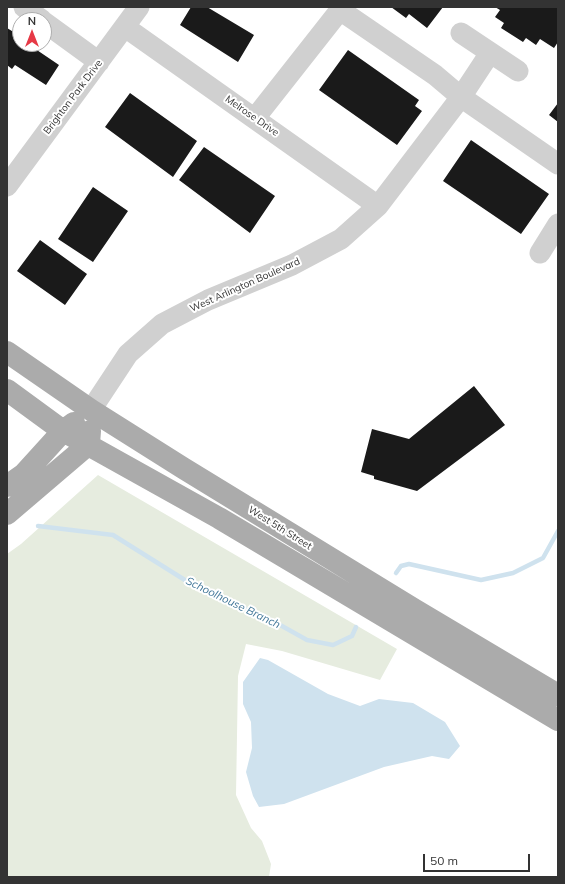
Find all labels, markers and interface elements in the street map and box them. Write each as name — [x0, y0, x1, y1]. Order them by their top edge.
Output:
north arrow — [12, 12, 52, 52]
text: N — [28, 14, 36, 28]
street label: Brighton Park Drive — [41, 57, 105, 137]
street label: Melrose Drive — [223, 93, 281, 139]
street label: West Arlington Boulevard — [188, 255, 302, 315]
street label: West 5th Street — [246, 504, 314, 552]
water label: Schoolhouse Branch — [184, 574, 282, 632]
scale bar — [425, 846, 532, 872]
text: 50 m — [430, 853, 458, 868]

